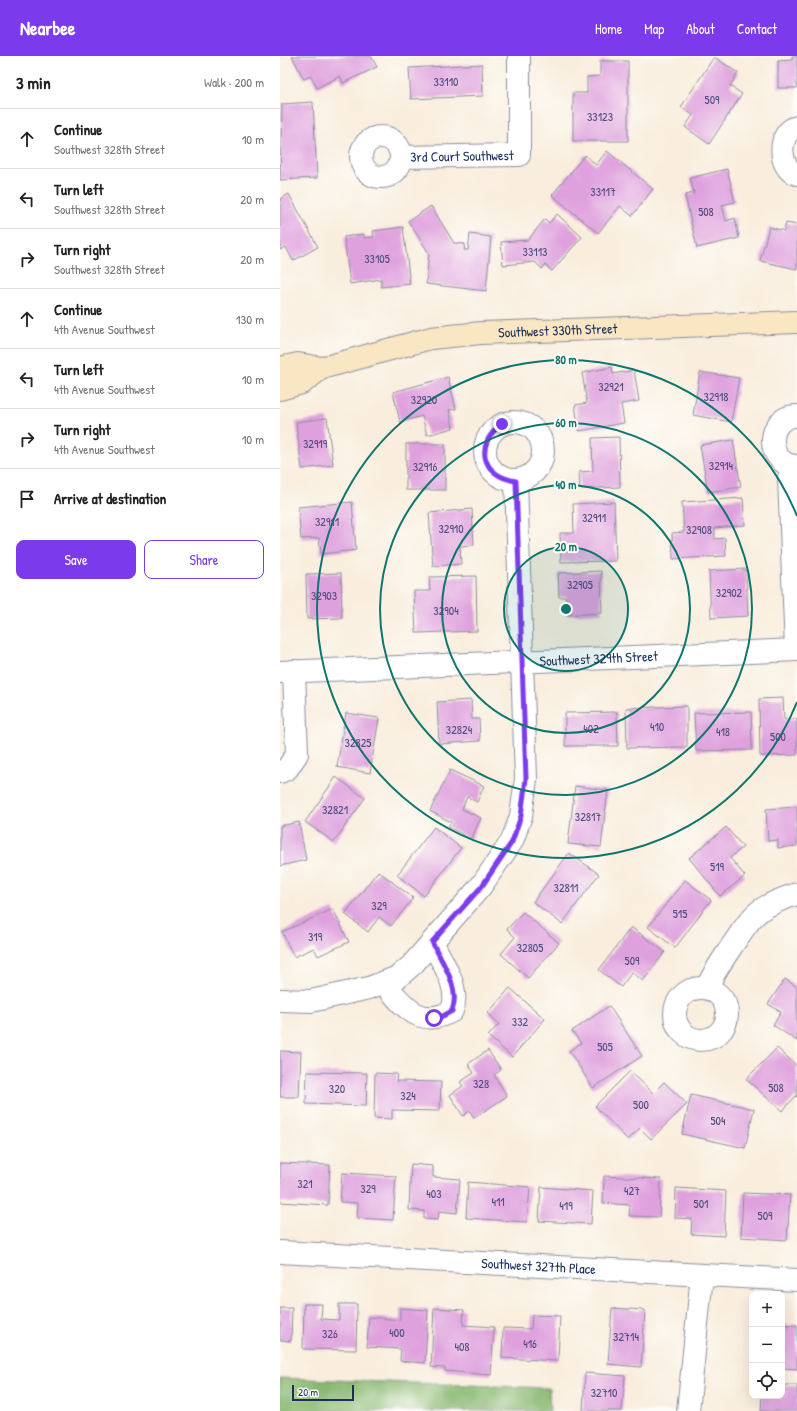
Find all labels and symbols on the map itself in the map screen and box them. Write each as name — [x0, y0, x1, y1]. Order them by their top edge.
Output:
house number: 33110 — [434, 73, 458, 90]
house number: 509 — [705, 91, 720, 108]
house number: 33123 — [587, 108, 613, 125]
street label: 3rd Court Southwest — [410, 145, 514, 166]
house number: 33117 — [590, 183, 616, 200]
house number: 508 — [698, 203, 714, 220]
house number: 33113 — [523, 243, 547, 260]
house number: 33105 — [364, 250, 390, 267]
street label: Southwest 330th Street — [498, 318, 618, 341]
text: 80 m — [555, 351, 577, 368]
house number: 32921 — [598, 378, 624, 395]
house number: 32918 — [704, 388, 728, 405]
house number: 32920 — [411, 391, 437, 408]
text: 60 m — [555, 414, 577, 431]
route end — [493, 415, 511, 433]
house number: 32919 — [303, 435, 328, 452]
house number: 32914 — [709, 457, 734, 474]
house number: 32916 — [413, 458, 437, 475]
text: 40 m — [556, 476, 576, 493]
house number: 32911 — [582, 509, 606, 526]
house number: 32911 — [315, 513, 339, 530]
house number: 32910 — [438, 520, 464, 537]
house number: 32908 — [686, 521, 712, 538]
text: 20 m — [555, 538, 577, 555]
house number: 32905 — [567, 576, 593, 593]
house number: 32902 — [716, 584, 743, 601]
house number: 32903 — [311, 587, 337, 604]
house number: 32904 — [433, 602, 459, 619]
centre of rings — [559, 602, 573, 616]
street label: Southwest 329th Street — [539, 646, 658, 670]
house number: 410 — [650, 718, 664, 735]
house number: 402 — [583, 720, 599, 737]
house number: 32824 — [446, 721, 473, 738]
house number: 418 — [716, 723, 730, 740]
house number: 500 — [770, 728, 786, 745]
house number: 32825 — [345, 734, 371, 751]
house number: 32821 — [322, 801, 348, 818]
house number: 32817 — [575, 808, 601, 825]
house number: 519 — [710, 858, 725, 875]
house number: 32811 — [554, 879, 578, 896]
house number: 329 — [371, 897, 387, 914]
house number: 515 — [673, 905, 687, 922]
house number: 319 — [308, 928, 323, 945]
house number: 32805 — [517, 939, 543, 956]
house number: 509 — [625, 952, 640, 969]
route start — [425, 1009, 443, 1027]
house number: 332 — [512, 1013, 529, 1030]
house number: 505 — [597, 1038, 613, 1055]
house number: 328 — [473, 1075, 489, 1092]
house number: 508 — [768, 1079, 784, 1096]
house number: 320 — [329, 1080, 345, 1097]
house number: 324 — [400, 1087, 416, 1104]
house number: 500 — [633, 1096, 649, 1113]
house number: 504 — [711, 1112, 726, 1129]
house number: 321 — [297, 1175, 313, 1192]
house number: 329 — [360, 1180, 376, 1197]
house number: 427 — [624, 1182, 640, 1199]
house number: 403 — [426, 1185, 442, 1202]
house number: 411 — [491, 1193, 505, 1210]
house number: 501 — [694, 1195, 708, 1212]
house number: 419 — [559, 1197, 573, 1214]
house number: 509 — [758, 1207, 773, 1224]
street label: Southwest 327th Place — [481, 1253, 597, 1278]
house number: 400 — [389, 1324, 405, 1341]
house number: 326 — [322, 1325, 338, 1342]
house number: 32714 — [613, 1328, 639, 1345]
house number: 416 — [523, 1335, 537, 1352]
house number: 408 — [454, 1338, 470, 1355]
scale bar — [292, 1383, 354, 1402]
house number: 32710 — [591, 1384, 617, 1401]

